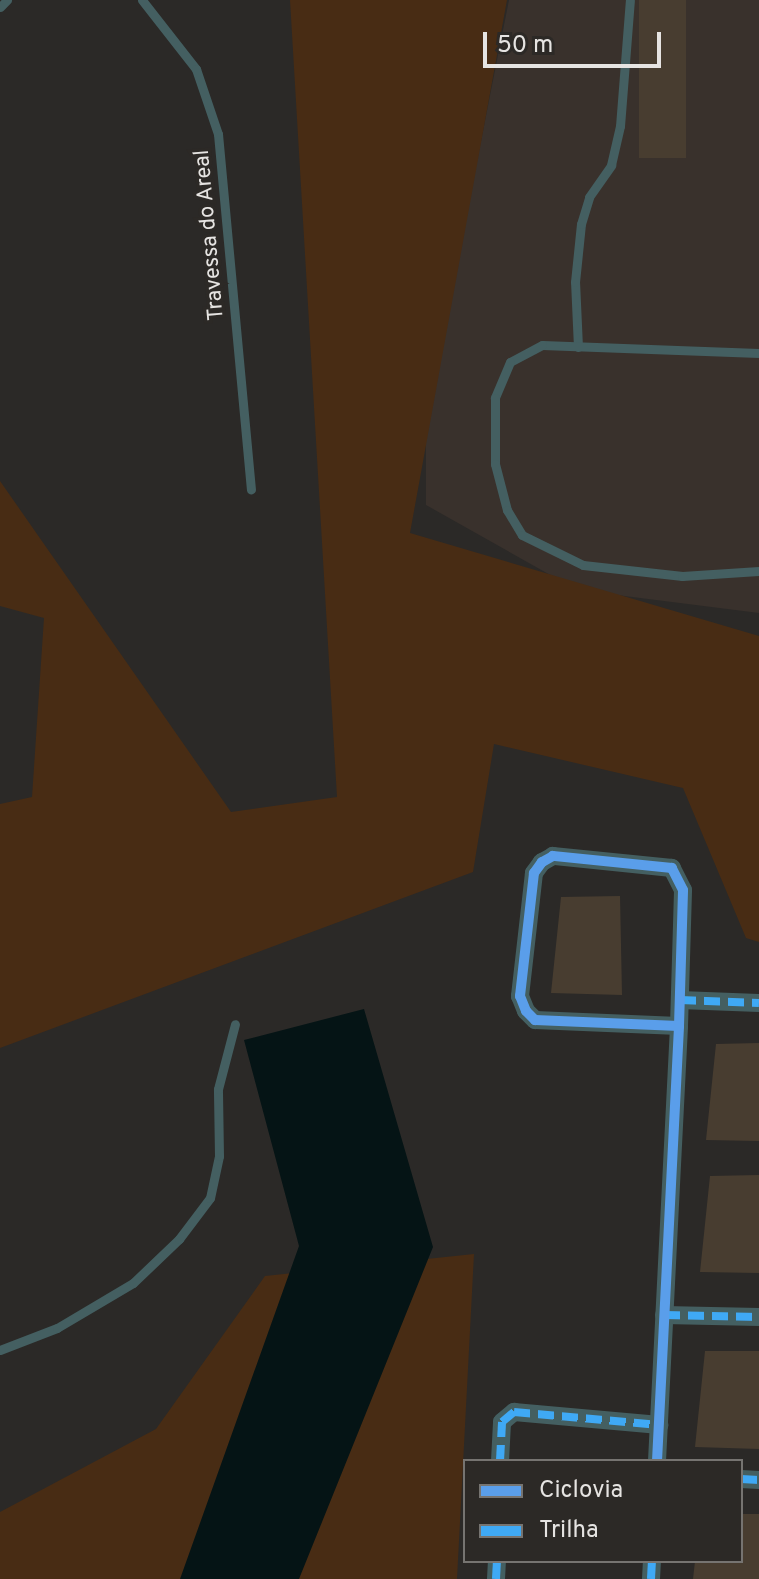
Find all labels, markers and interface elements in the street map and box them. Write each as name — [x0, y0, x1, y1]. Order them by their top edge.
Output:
scale bar — [487, 16, 665, 66]
text: 50 m — [497, 31, 553, 61]
street label: Travessa do Areal — [189, 148, 231, 322]
legend — [463, 1459, 743, 1563]
text: Ciclovia — [539, 1476, 623, 1506]
text: Trilha — [539, 1516, 599, 1546]

